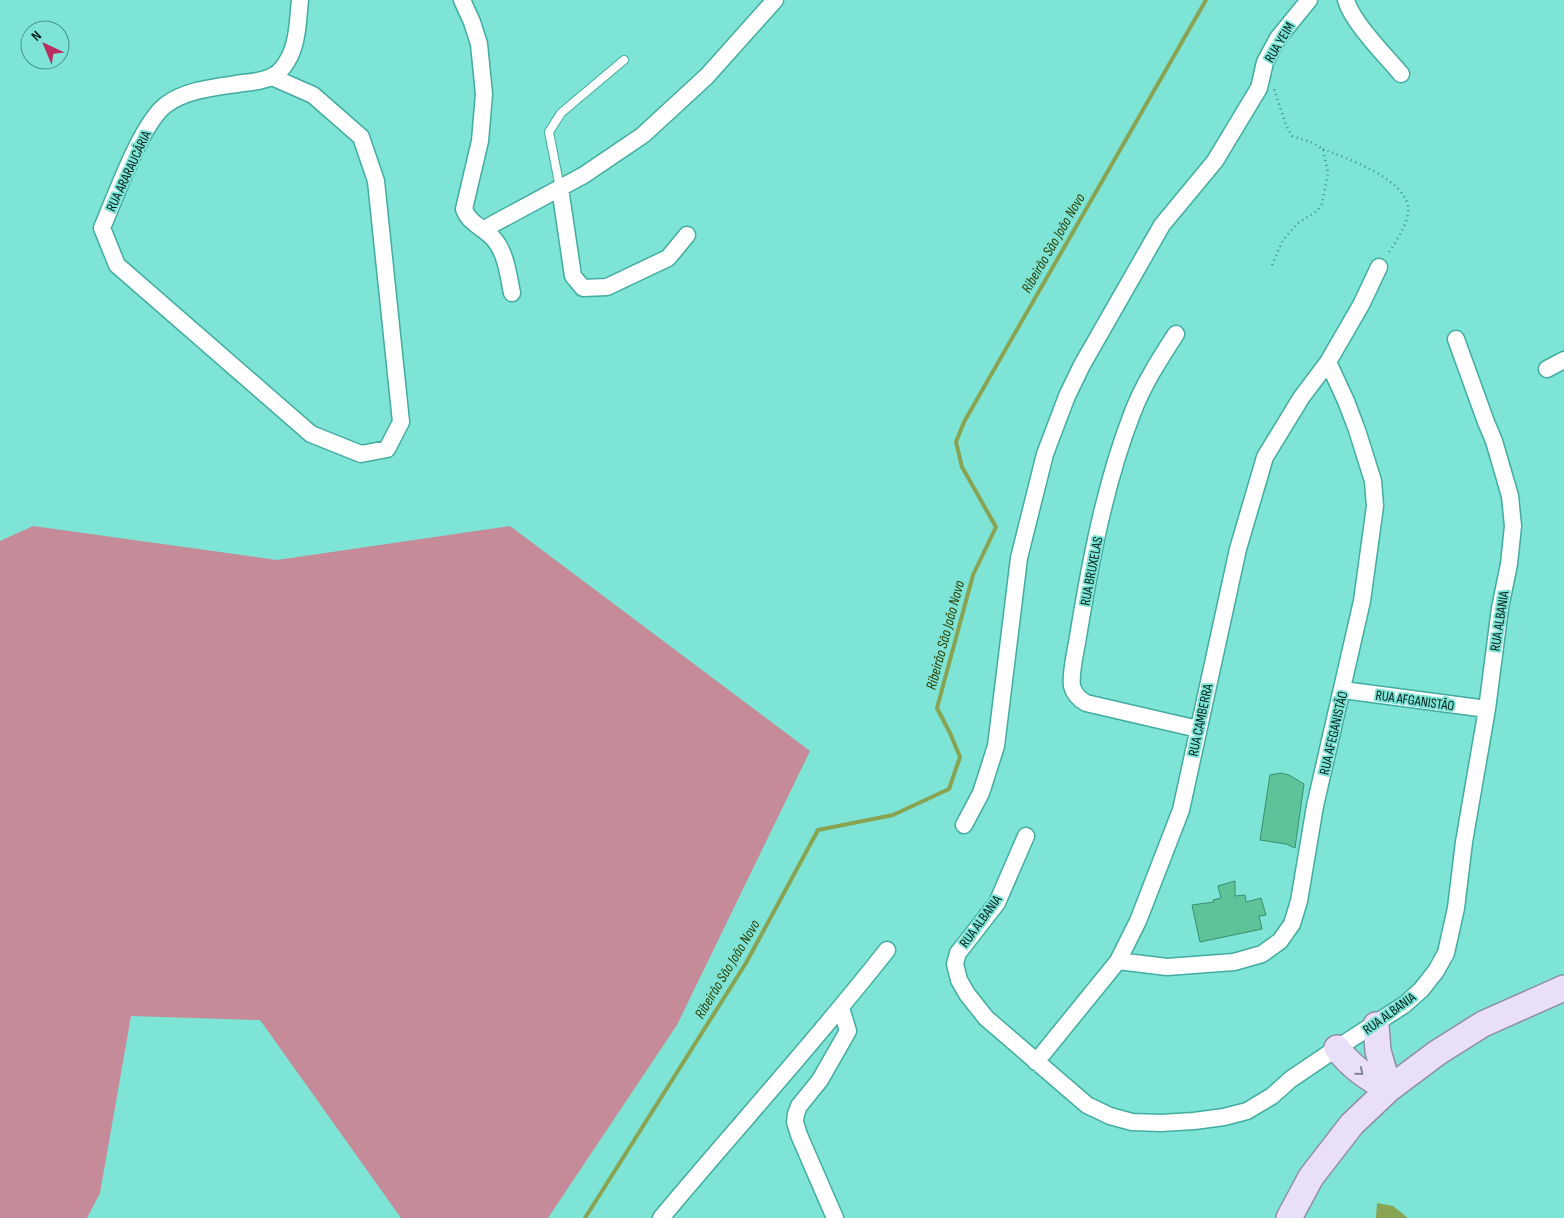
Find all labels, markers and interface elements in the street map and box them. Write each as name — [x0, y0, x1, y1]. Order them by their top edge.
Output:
street label: RUA YEIM — [1261, 19, 1298, 66]
north arrow — [20, 20, 70, 70]
text: N — [28, 27, 45, 45]
street label: RUA ARARAUCÁRIA — [102, 127, 155, 214]
water label: Ribeirão São João Novo — [1017, 190, 1090, 297]
street label: RUA BRUXELAS — [1076, 535, 1107, 607]
water label: Ribeirão São João Novo — [922, 578, 969, 692]
street label: RUA ALBANIA — [1486, 589, 1513, 652]
street label: RUA CAMBERRA — [1185, 681, 1217, 758]
street label: RUA AFGANISTÃO — [1374, 687, 1456, 714]
street label: RUA AFEGANISTÃO — [1316, 690, 1351, 777]
street label: RUA ALBANIA — [956, 891, 1006, 951]
water label: Ribeirão São João Novo — [690, 916, 764, 1022]
street label: RUA ALBANIA — [1360, 988, 1420, 1038]
one-way arrow — [1354, 1066, 1363, 1075]

